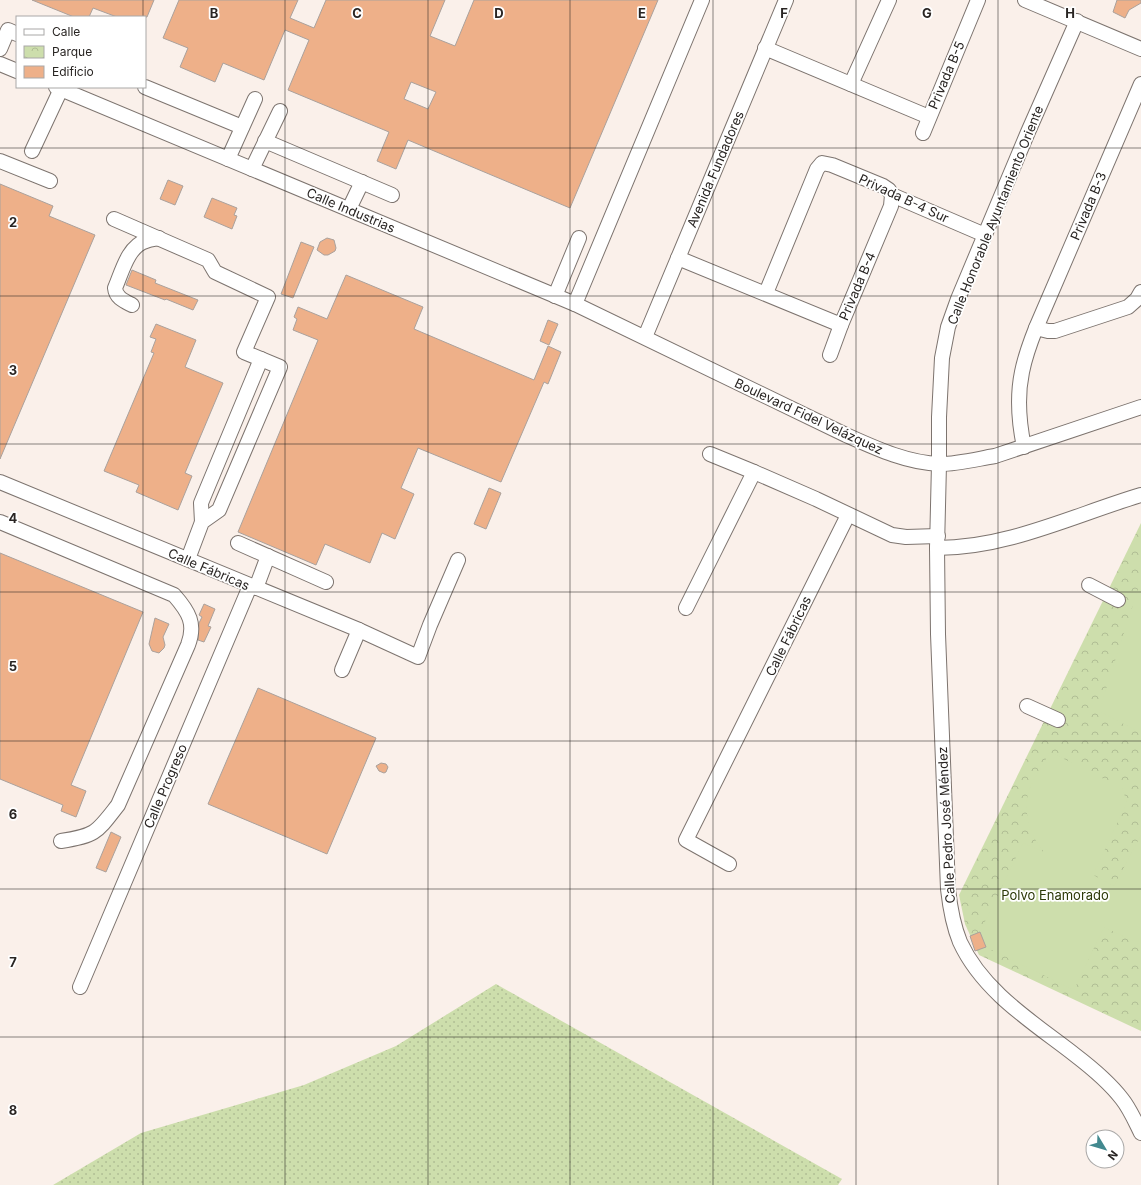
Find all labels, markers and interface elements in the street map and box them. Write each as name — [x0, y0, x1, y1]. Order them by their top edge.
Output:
text: B — [210, 5, 219, 21]
text: C — [352, 5, 362, 21]
text: D — [494, 5, 504, 21]
text: E — [638, 5, 646, 21]
text: F — [780, 5, 788, 21]
text: G — [922, 5, 932, 21]
text: H — [1065, 5, 1075, 21]
legend — [16, 16, 146, 88]
text: Calle — [52, 24, 80, 39]
street label: Privada B-5 — [924, 38, 968, 111]
text: Parque — [52, 44, 92, 59]
text: Edificio — [52, 64, 94, 79]
street label: Calle Honorable Ayuntamiento Oriente — [944, 103, 1046, 327]
street label: Avenida Fundadores — [683, 108, 747, 230]
street label: Privada B-4 Sur — [856, 170, 952, 226]
street label: Privada B-3 — [1066, 170, 1110, 242]
street label: Calle Industrias — [304, 184, 398, 236]
text: 2 — [9, 214, 17, 230]
street label: Privada B-4 — [835, 249, 879, 323]
text: 3 — [9, 362, 17, 378]
street label: Boulevard Fidel Velázquez — [732, 375, 886, 457]
text: 4 — [9, 510, 18, 526]
street label: Calle Fábricas — [166, 545, 252, 593]
street label: Calle Fábricas — [762, 593, 814, 679]
text: 5 — [9, 658, 17, 674]
street label: Calle Progreso — [140, 741, 190, 831]
street label: Calle Pedro José Méndez — [934, 746, 958, 904]
text: 6 — [9, 806, 17, 822]
park label: Polvo Enamorado — [1001, 887, 1109, 903]
text: 7 — [9, 954, 17, 970]
text: 8 — [9, 1102, 17, 1118]
north arrow — [1085, 1129, 1125, 1169]
text: N — [1105, 1148, 1121, 1163]

